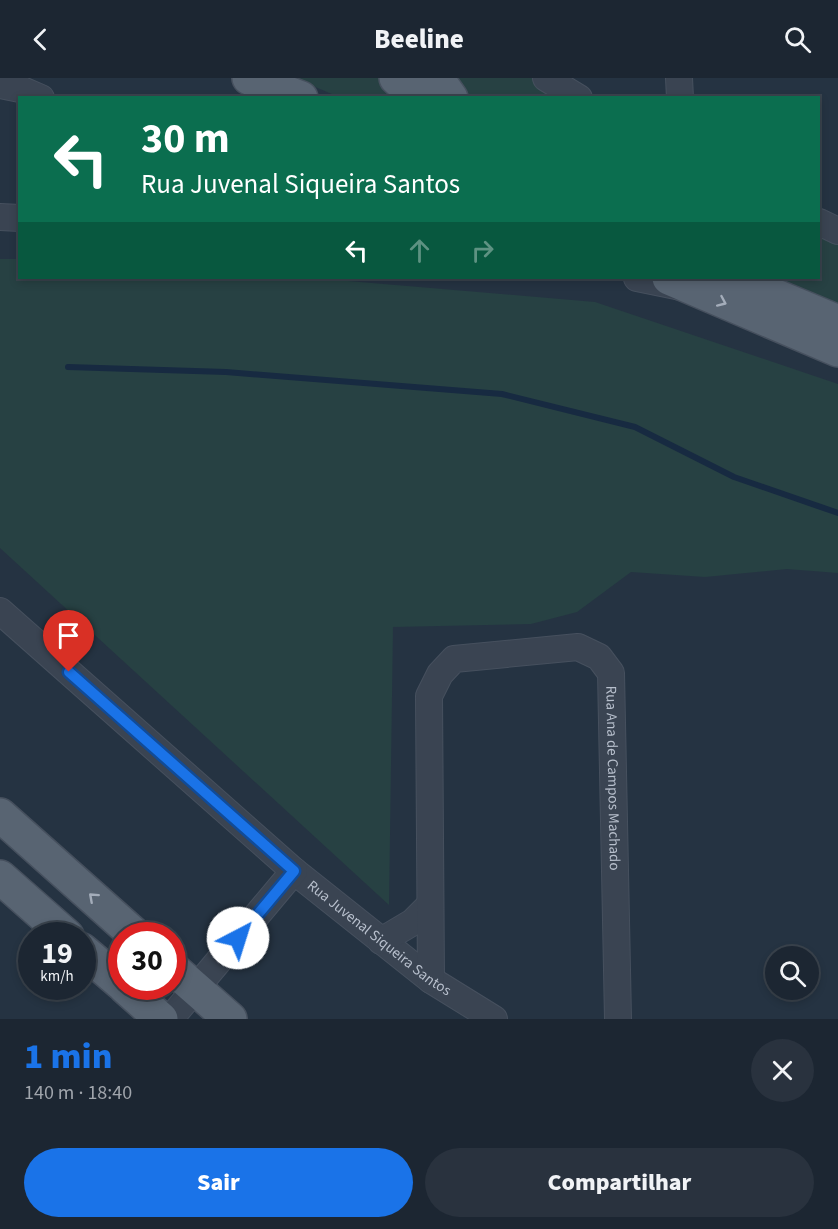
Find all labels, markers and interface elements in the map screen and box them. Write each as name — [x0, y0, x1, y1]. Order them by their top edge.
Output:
text: Beeline — [374, 20, 464, 59]
icon: back — [24, 23, 57, 56]
icon: search — [781, 23, 814, 56]
text: 30 m — [141, 109, 230, 169]
icon: left — [42, 120, 120, 198]
text: Rua Juvenal Siqueira Santos — [141, 165, 460, 204]
icon: left — [340, 234, 373, 267]
icon: ahead — [403, 234, 436, 267]
icon: right — [466, 234, 499, 267]
one-way arrow — [716, 295, 727, 307]
pin — [43, 610, 94, 672]
icon: arrive — [52, 619, 85, 652]
street label: Rua Ana de Campos Machado — [600, 685, 625, 871]
street label: Rua Juvenal Siqueira Santos — [303, 875, 455, 1001]
one-way arrow — [89, 893, 100, 904]
position arrow — [206, 906, 270, 970]
speed limit sign: 30 — [108, 922, 186, 1000]
text: 19 — [41, 932, 73, 975]
map controls — [765, 946, 819, 1000]
button: search — [765, 946, 819, 1000]
text: km/h — [40, 966, 74, 987]
text: 1 min — [24, 1031, 112, 1082]
button: close — [751, 1039, 814, 1102]
text: 140 m · 18:40 — [24, 1079, 132, 1107]
button: Sair — [24, 1148, 413, 1217]
button: Compartilhar — [425, 1148, 814, 1217]

